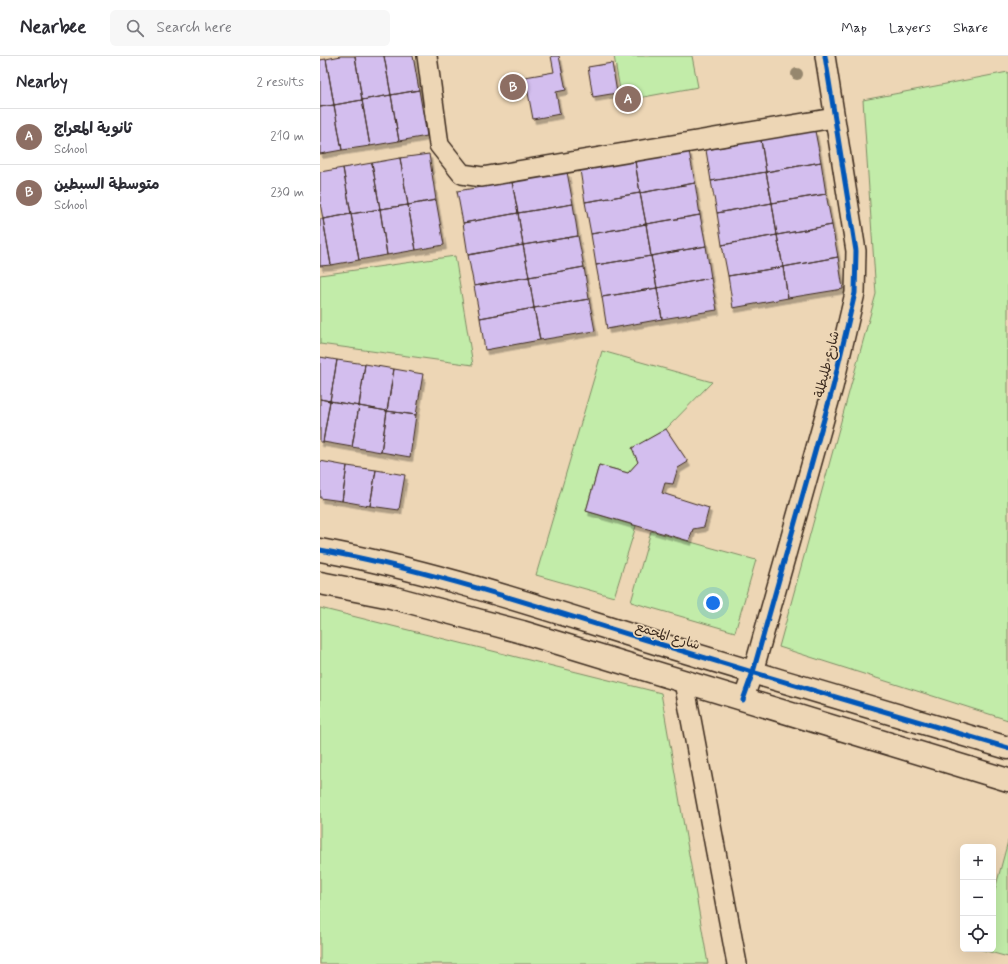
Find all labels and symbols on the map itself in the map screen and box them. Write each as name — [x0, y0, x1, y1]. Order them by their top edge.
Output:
pin: B — [500, 72, 526, 102]
pin: A — [615, 84, 641, 114]
street label: شارع طليطلة — [811, 329, 844, 399]
your location — [703, 593, 723, 613]
street label: شارع المجمع — [633, 619, 702, 655]

